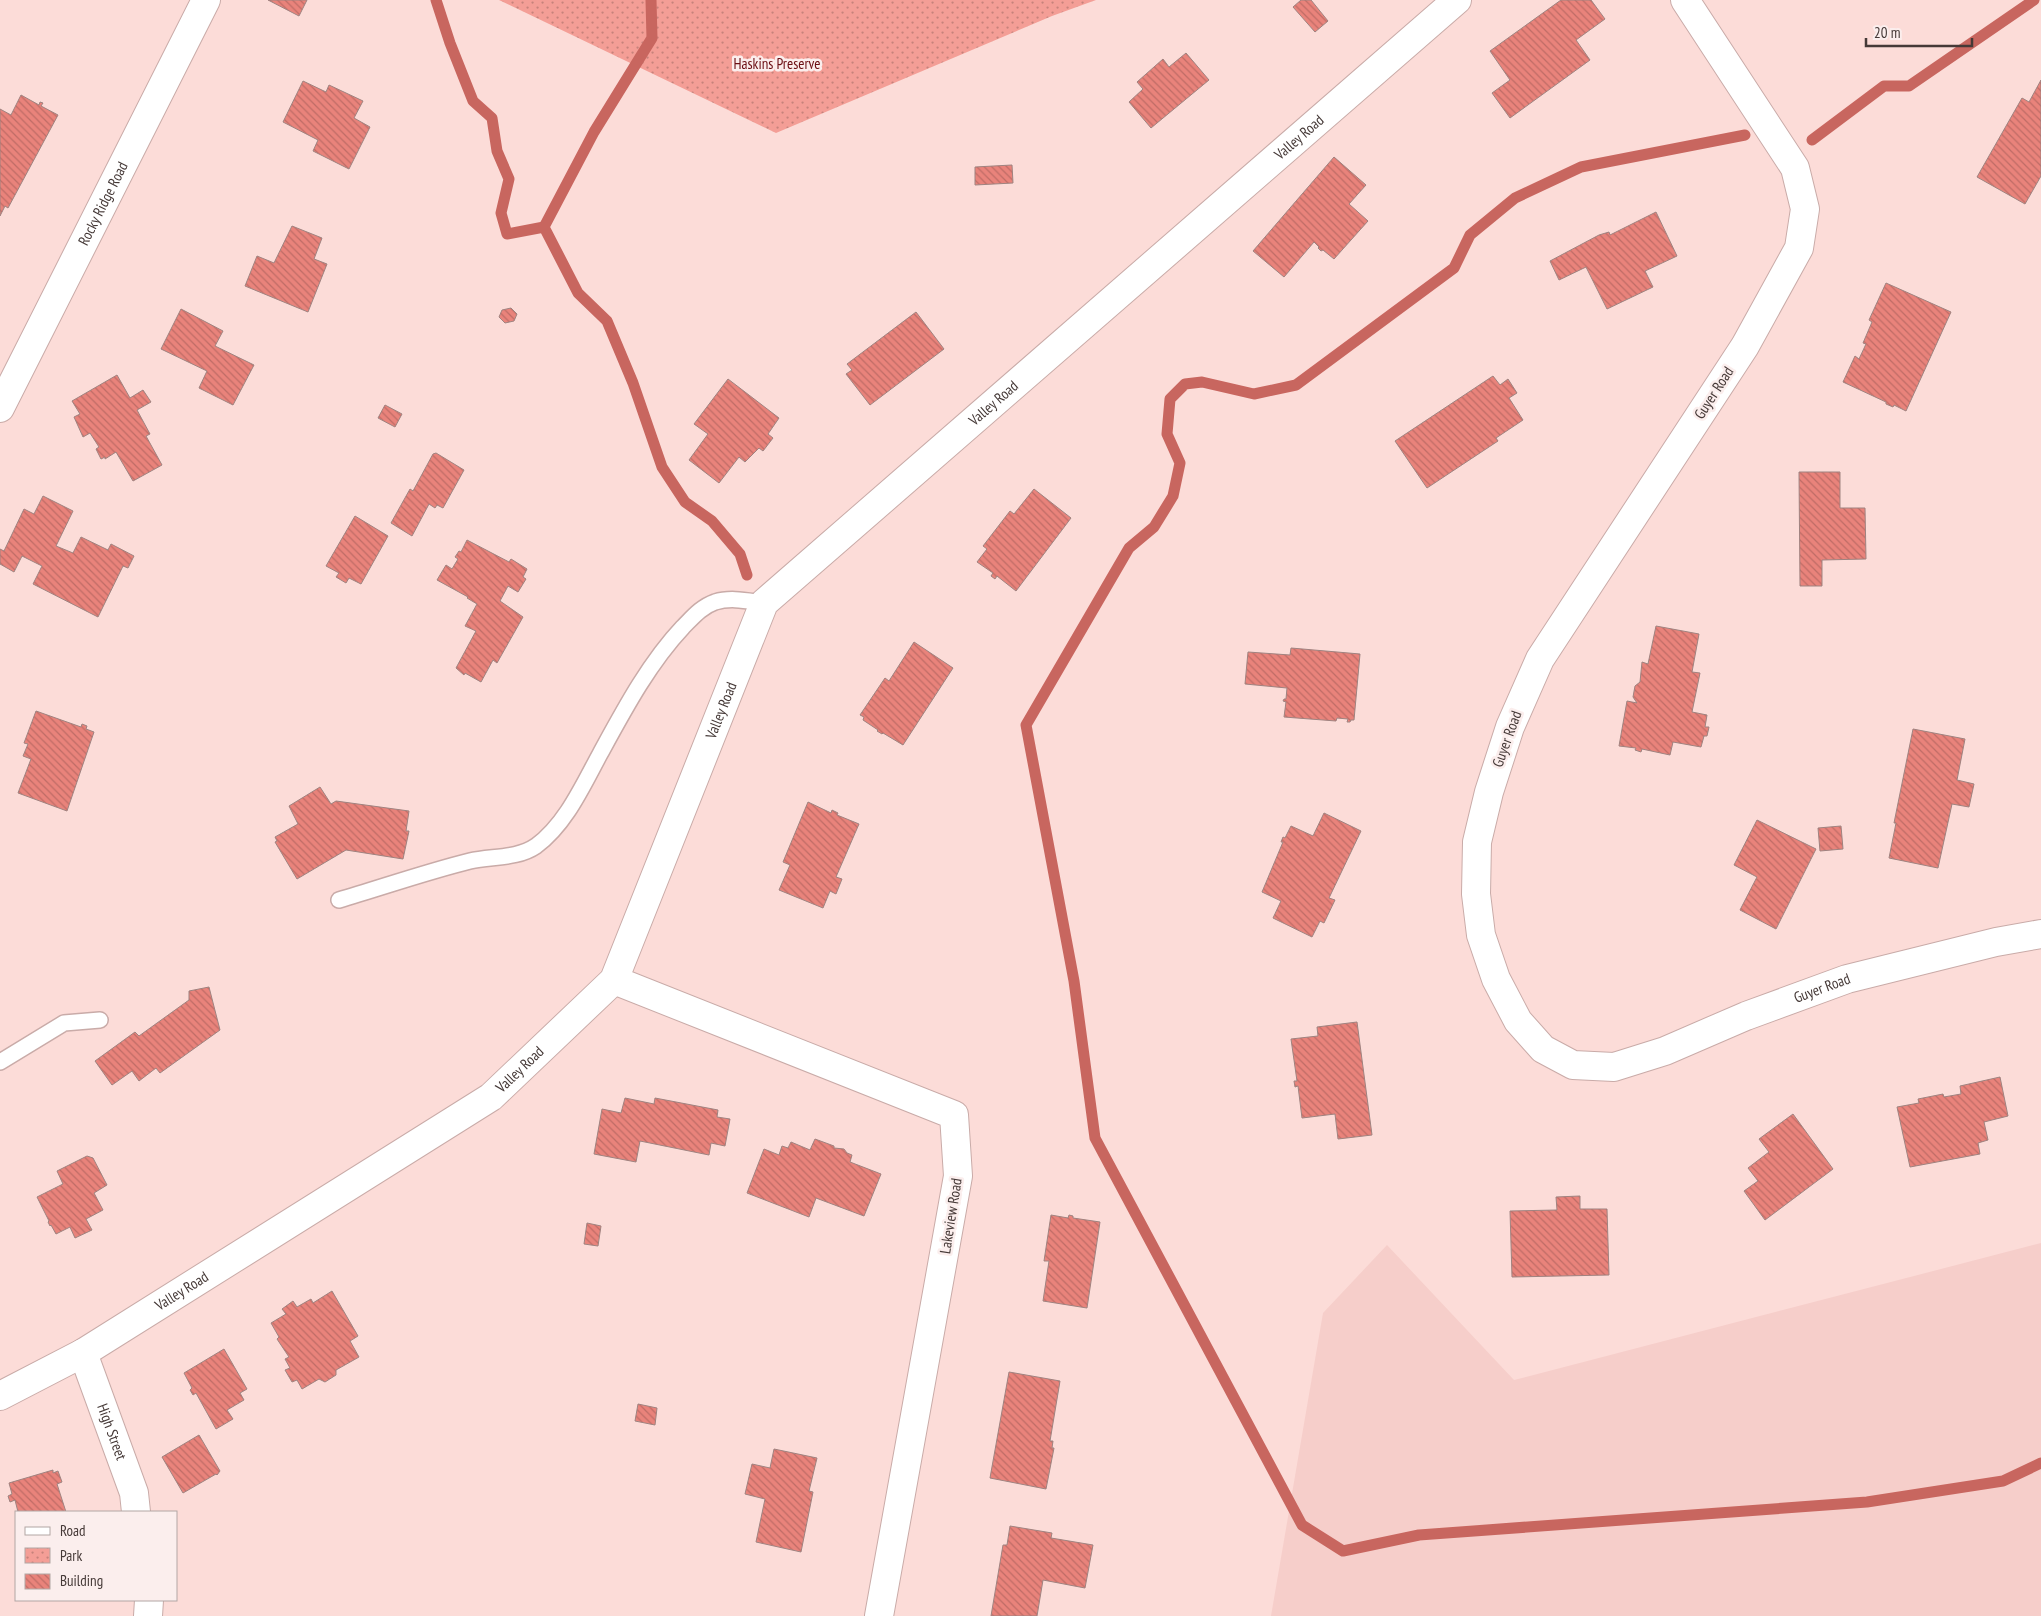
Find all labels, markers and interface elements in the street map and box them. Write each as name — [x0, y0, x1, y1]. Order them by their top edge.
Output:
scale bar — [1866, 15, 1972, 47]
text: 20 m — [1874, 23, 1900, 42]
park label: Haskins Preserve — [733, 54, 821, 73]
street label: Valley Road — [1269, 110, 1327, 164]
street label: Rocky Ridge Road — [74, 158, 132, 248]
street label: Guyer Road — [1690, 363, 1738, 422]
street label: Valley Road — [964, 376, 1022, 430]
street label: Valley Road — [701, 679, 741, 742]
street label: Guyer Road — [1488, 708, 1525, 770]
street label: Guyer Road — [1791, 969, 1853, 1007]
street label: Valley Road — [491, 1042, 548, 1097]
street label: Lakeview Road — [935, 1177, 966, 1255]
street label: Valley Road — [150, 1267, 212, 1315]
street label: High Street — [93, 1401, 131, 1463]
legend — [15, 1511, 178, 1601]
text: Road — [60, 1521, 86, 1540]
text: Park — [60, 1546, 82, 1565]
text: Building — [60, 1571, 103, 1590]

